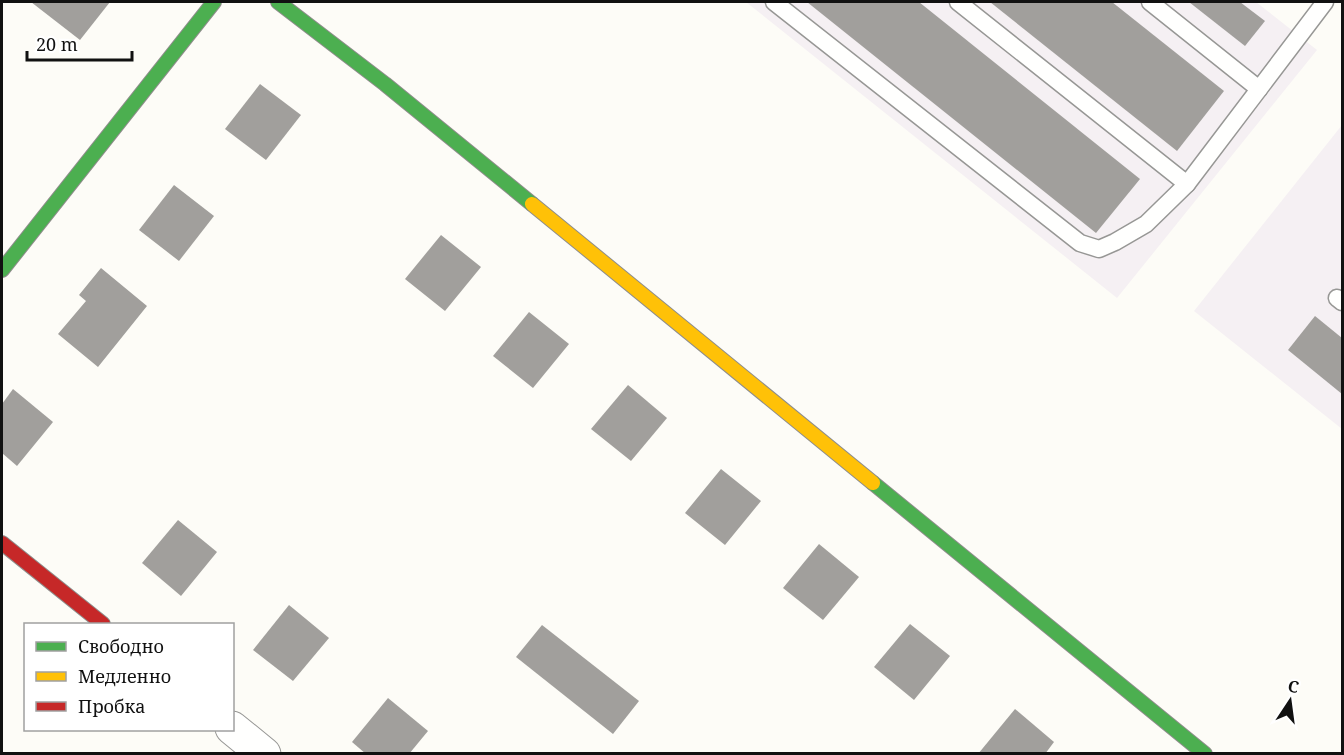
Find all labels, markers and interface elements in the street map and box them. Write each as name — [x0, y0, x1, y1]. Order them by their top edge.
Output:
scale bar — [27, 24, 132, 62]
text: 20 m — [36, 32, 78, 56]
legend — [24, 623, 234, 731]
text: Свободно — [78, 634, 164, 658]
text: Медленно — [78, 664, 171, 688]
north arrow — [1260, 671, 1320, 731]
text: С — [1286, 674, 1301, 698]
text: Пробка — [78, 694, 145, 718]

